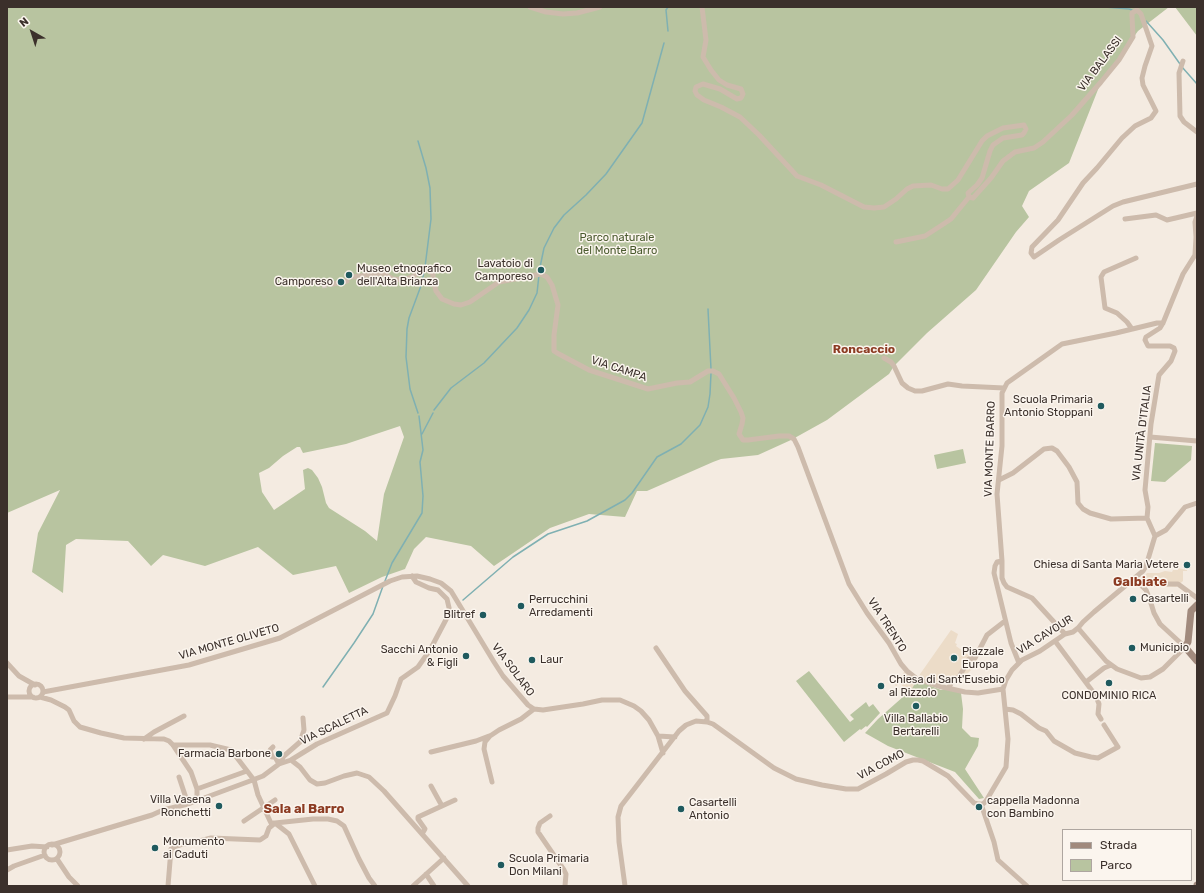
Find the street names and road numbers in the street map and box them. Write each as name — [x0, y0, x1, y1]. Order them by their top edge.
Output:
street label: VIA BALASSI — [1075, 34, 1125, 94]
street label: VIA CAMPA — [590, 354, 648, 384]
street label: VIA UNITÀ D'ITALIA — [1130, 384, 1154, 482]
street label: VIA MONTE BARRO — [982, 401, 998, 497]
street label: VIA TRENTO — [865, 595, 909, 655]
street label: VIA CAVOUR — [1014, 613, 1076, 657]
street label: VIA MONTE OLIVETO — [177, 621, 281, 663]
street label: VIA SOLARO — [489, 641, 537, 699]
street label: VIA SCALETTA — [298, 704, 370, 748]
street label: VIA COMO — [855, 747, 907, 783]

